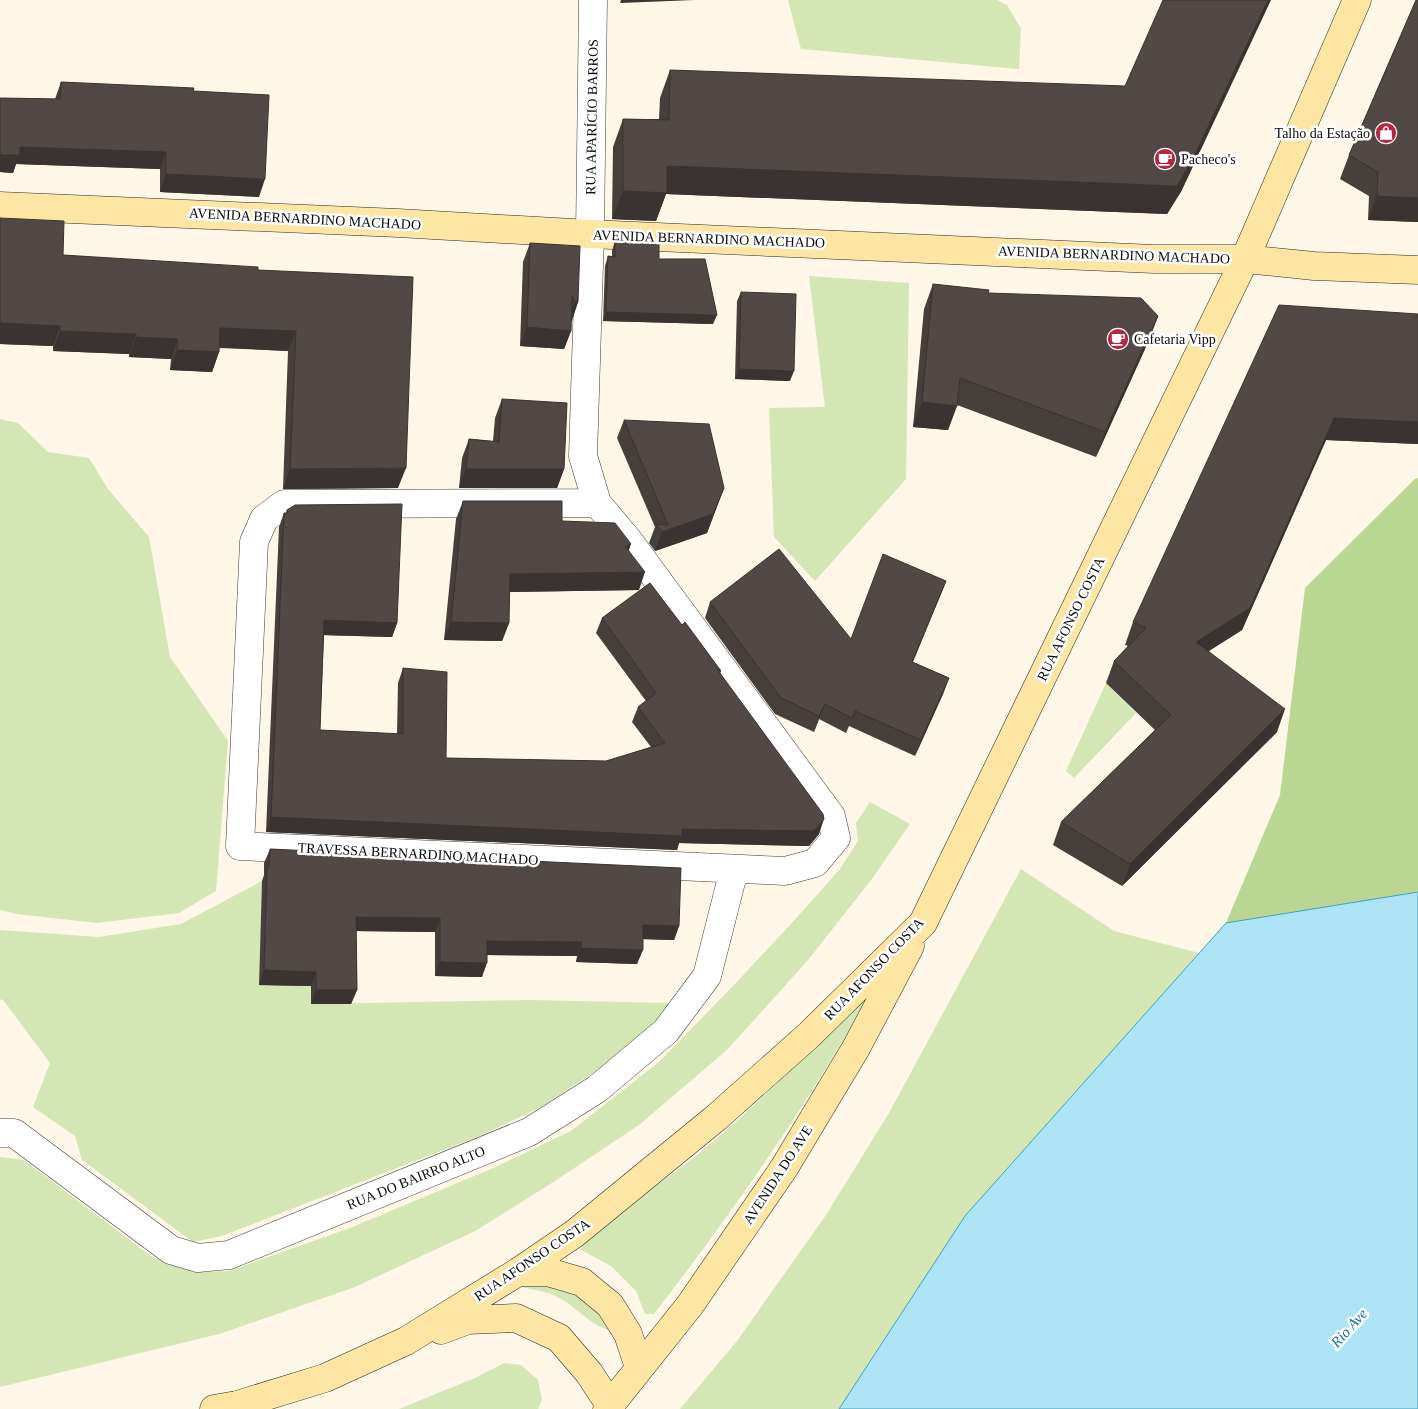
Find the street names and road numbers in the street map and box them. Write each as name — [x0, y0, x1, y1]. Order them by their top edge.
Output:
street label: RUA APARÍCIO BARROS — [582, 39, 601, 195]
street label: AVENIDA BERNARDINO MACHADO — [189, 205, 421, 233]
street label: AVENIDA BERNARDINO MACHADO — [593, 227, 825, 251]
street label: AVENIDA BERNARDINO MACHADO — [998, 243, 1230, 267]
street label: RUA AFONSO COSTA — [1034, 554, 1108, 683]
street label: TRAVESSA BERNARDINO MACHADO — [297, 840, 539, 868]
street label: RUA AFONSO COSTA — [821, 914, 927, 1023]
street label: AVENIDA DO AVE — [740, 1123, 816, 1227]
street label: RUA DO BAIRRO ALTO — [345, 1143, 487, 1213]
street label: RUA AFONSO COSTA — [472, 1215, 593, 1304]

